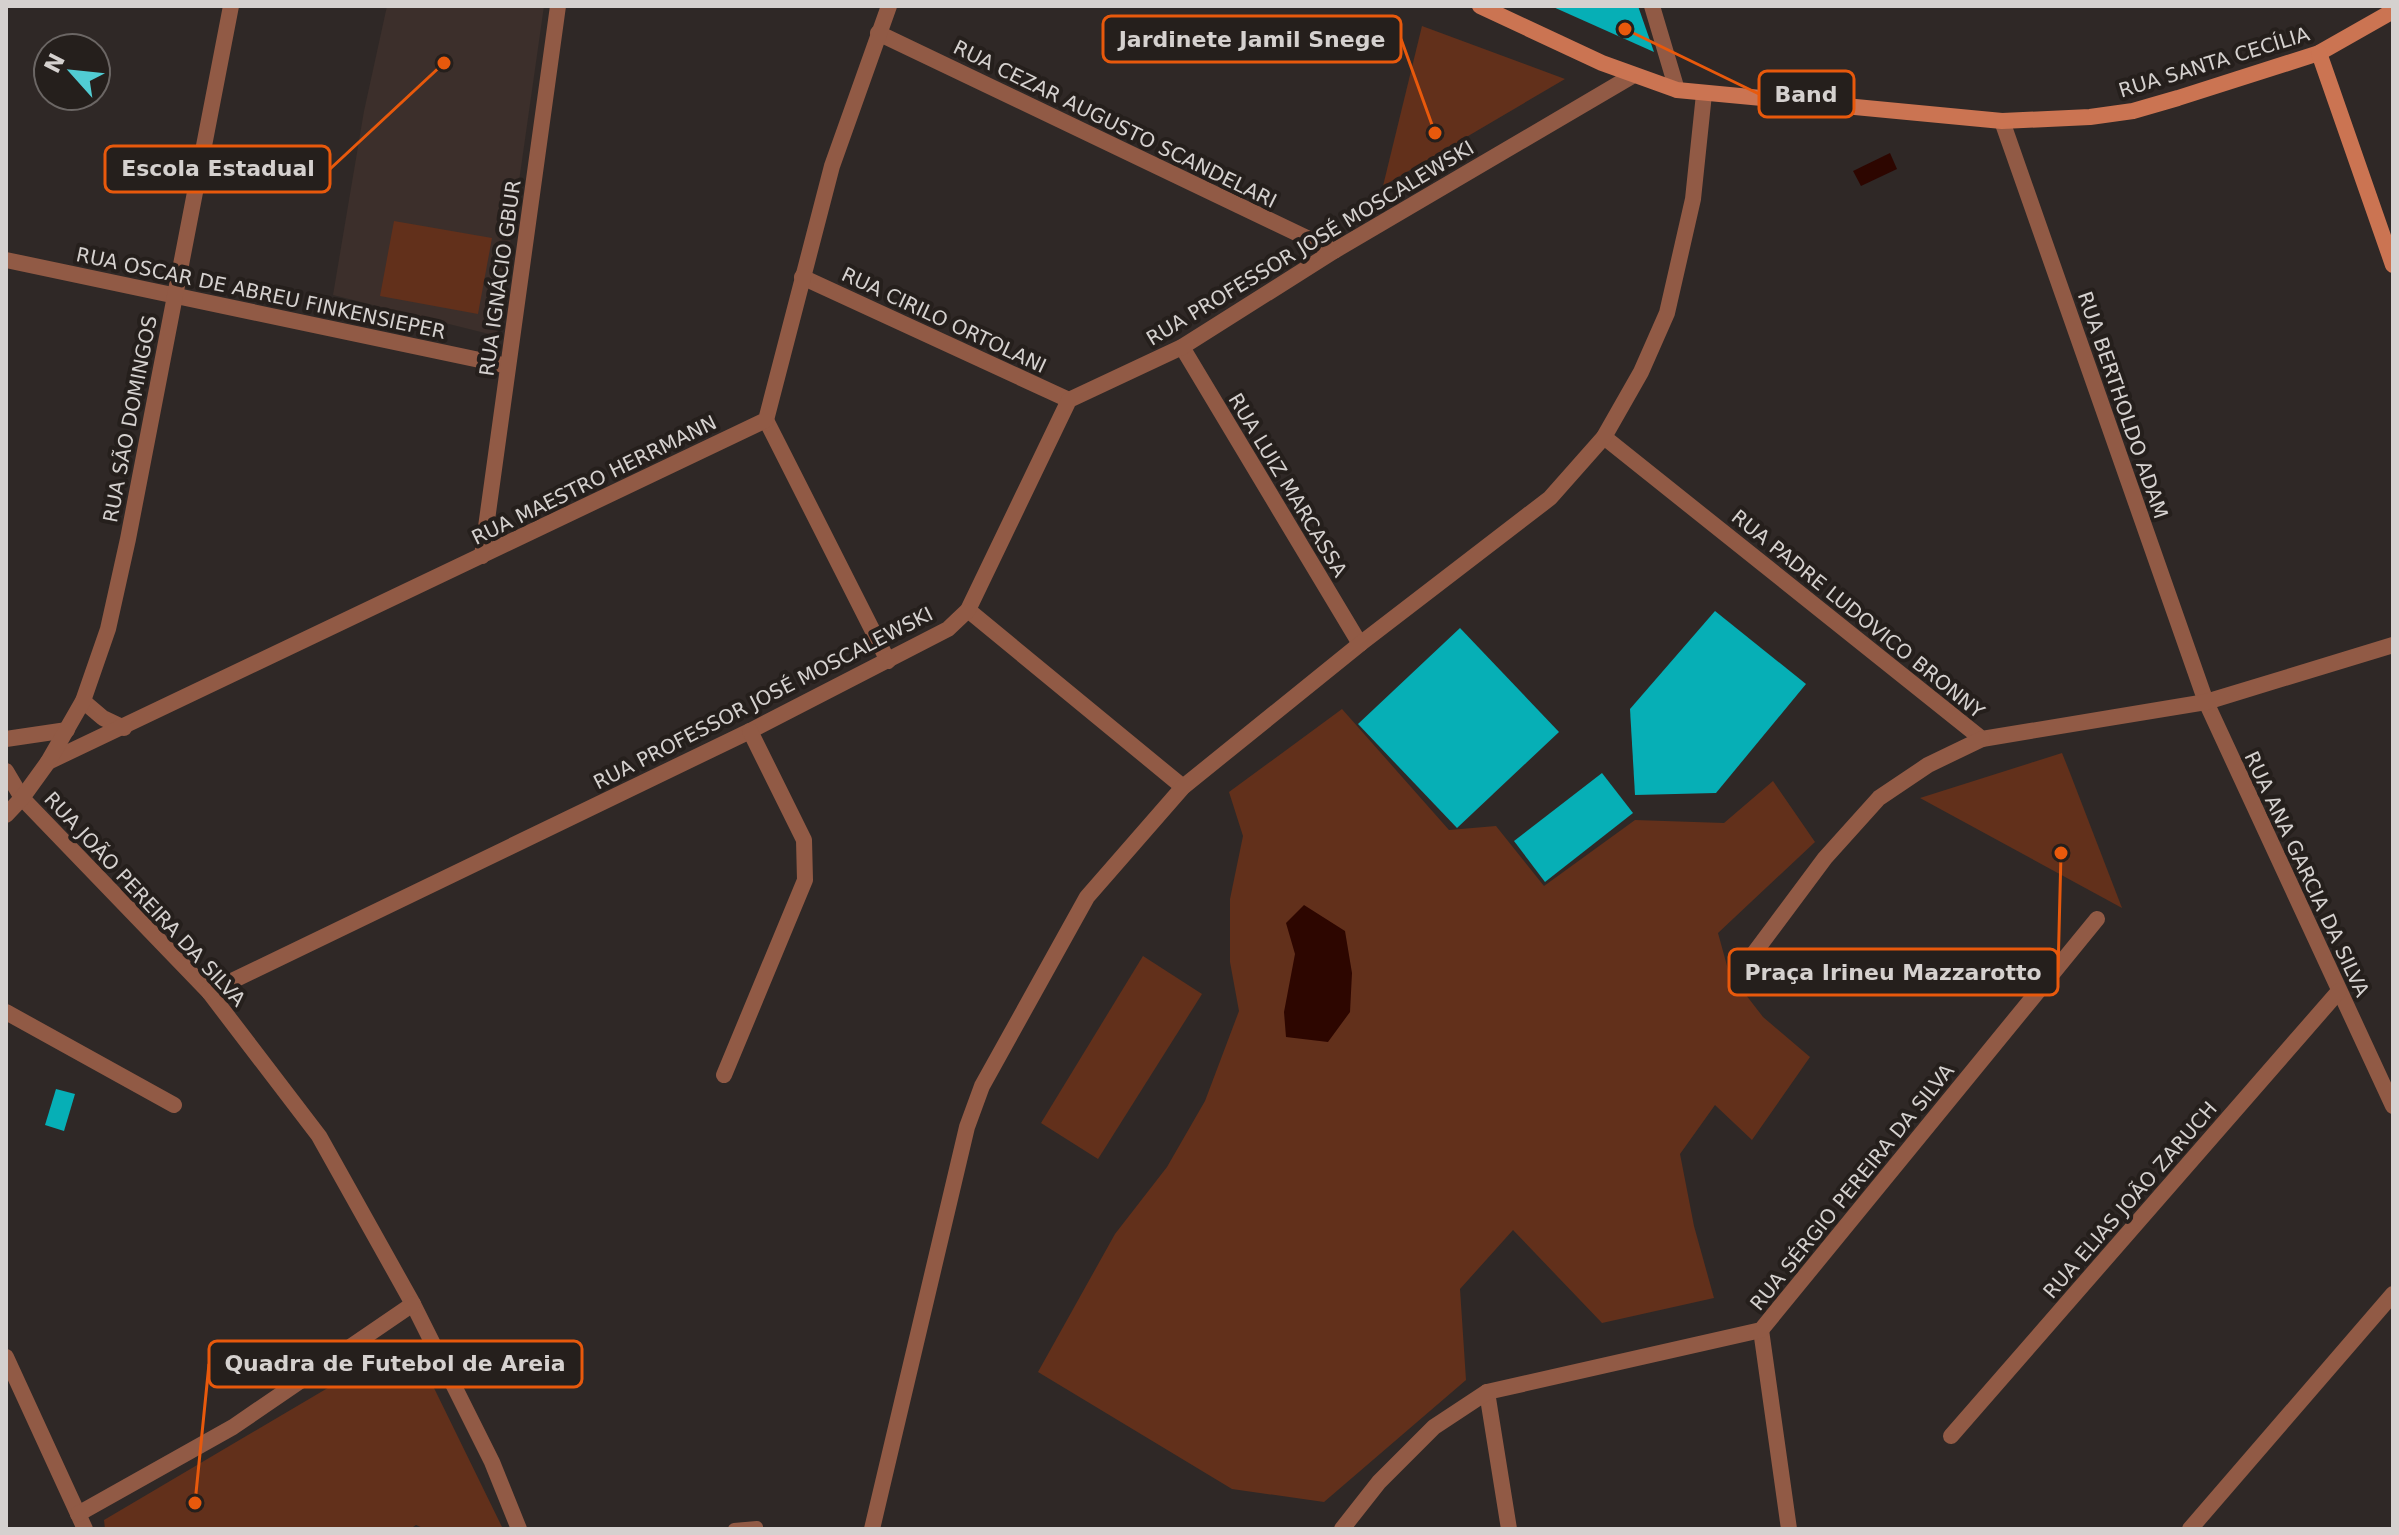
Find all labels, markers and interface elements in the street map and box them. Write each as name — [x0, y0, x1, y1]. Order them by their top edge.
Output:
callout: Jardinete Jamil Snege — [1103, 16, 1401, 62]
street label: RUA SANTA CECÍLIA — [2116, 21, 2313, 102]
text: Jardinete Jamil Snege — [1117, 27, 1385, 52]
north arrow — [32, 32, 112, 112]
street label: RUA CEZAR AUGUSTO SCANDELARI — [949, 35, 1281, 213]
text: N — [39, 49, 70, 77]
callout: Band — [1759, 71, 1854, 117]
text: Band — [1774, 82, 1838, 107]
street label: RUA PROFESSOR JOSÉ MOSCALEWSKI — [1142, 135, 1478, 351]
callout: Escola Estadual — [105, 146, 330, 192]
text: Escola Estadual — [121, 156, 315, 181]
street label: RUA IGNÁCIO GBUR — [474, 178, 526, 378]
street label: RUA OSCAR DE ABREU FINKENSIEPER — [74, 242, 448, 344]
street label: RUA CIRILO ORTOLANI — [838, 262, 1050, 378]
street label: RUA BERTHOLDO ADAM — [2073, 288, 2173, 522]
street label: RUA SÃO DOMINGOS — [98, 314, 162, 524]
street label: RUA LUIZ MARCASSA — [1224, 389, 1353, 582]
street label: RUA MAESTRO HERRMANN — [468, 410, 720, 550]
street label: RUA PADRE LUDOVICO BRONNY — [1727, 505, 1990, 724]
street label: RUA PROFESSOR JOSÉ MOSCALEWSKI — [589, 602, 937, 794]
street label: RUA ANA GARCIA DA SILVA — [2240, 748, 2375, 1001]
street label: RUA JOÃO PEREIRA DA SILVA — [39, 787, 251, 1011]
callout: Praça Irineu Mazzarotto — [1729, 949, 2058, 995]
text: Praça Irineu Mazzarotto — [1744, 960, 2042, 985]
street label: RUA SÉRGIO PEREIRA DA SILVA — [1745, 1059, 1959, 1315]
street label: RUA ELIAS JOÃO ZARUCH — [2038, 1097, 2222, 1303]
callout: Quadra de Futebol de Areia — [209, 1341, 582, 1387]
text: Quadra de Futebol de Areia — [224, 1351, 566, 1376]

